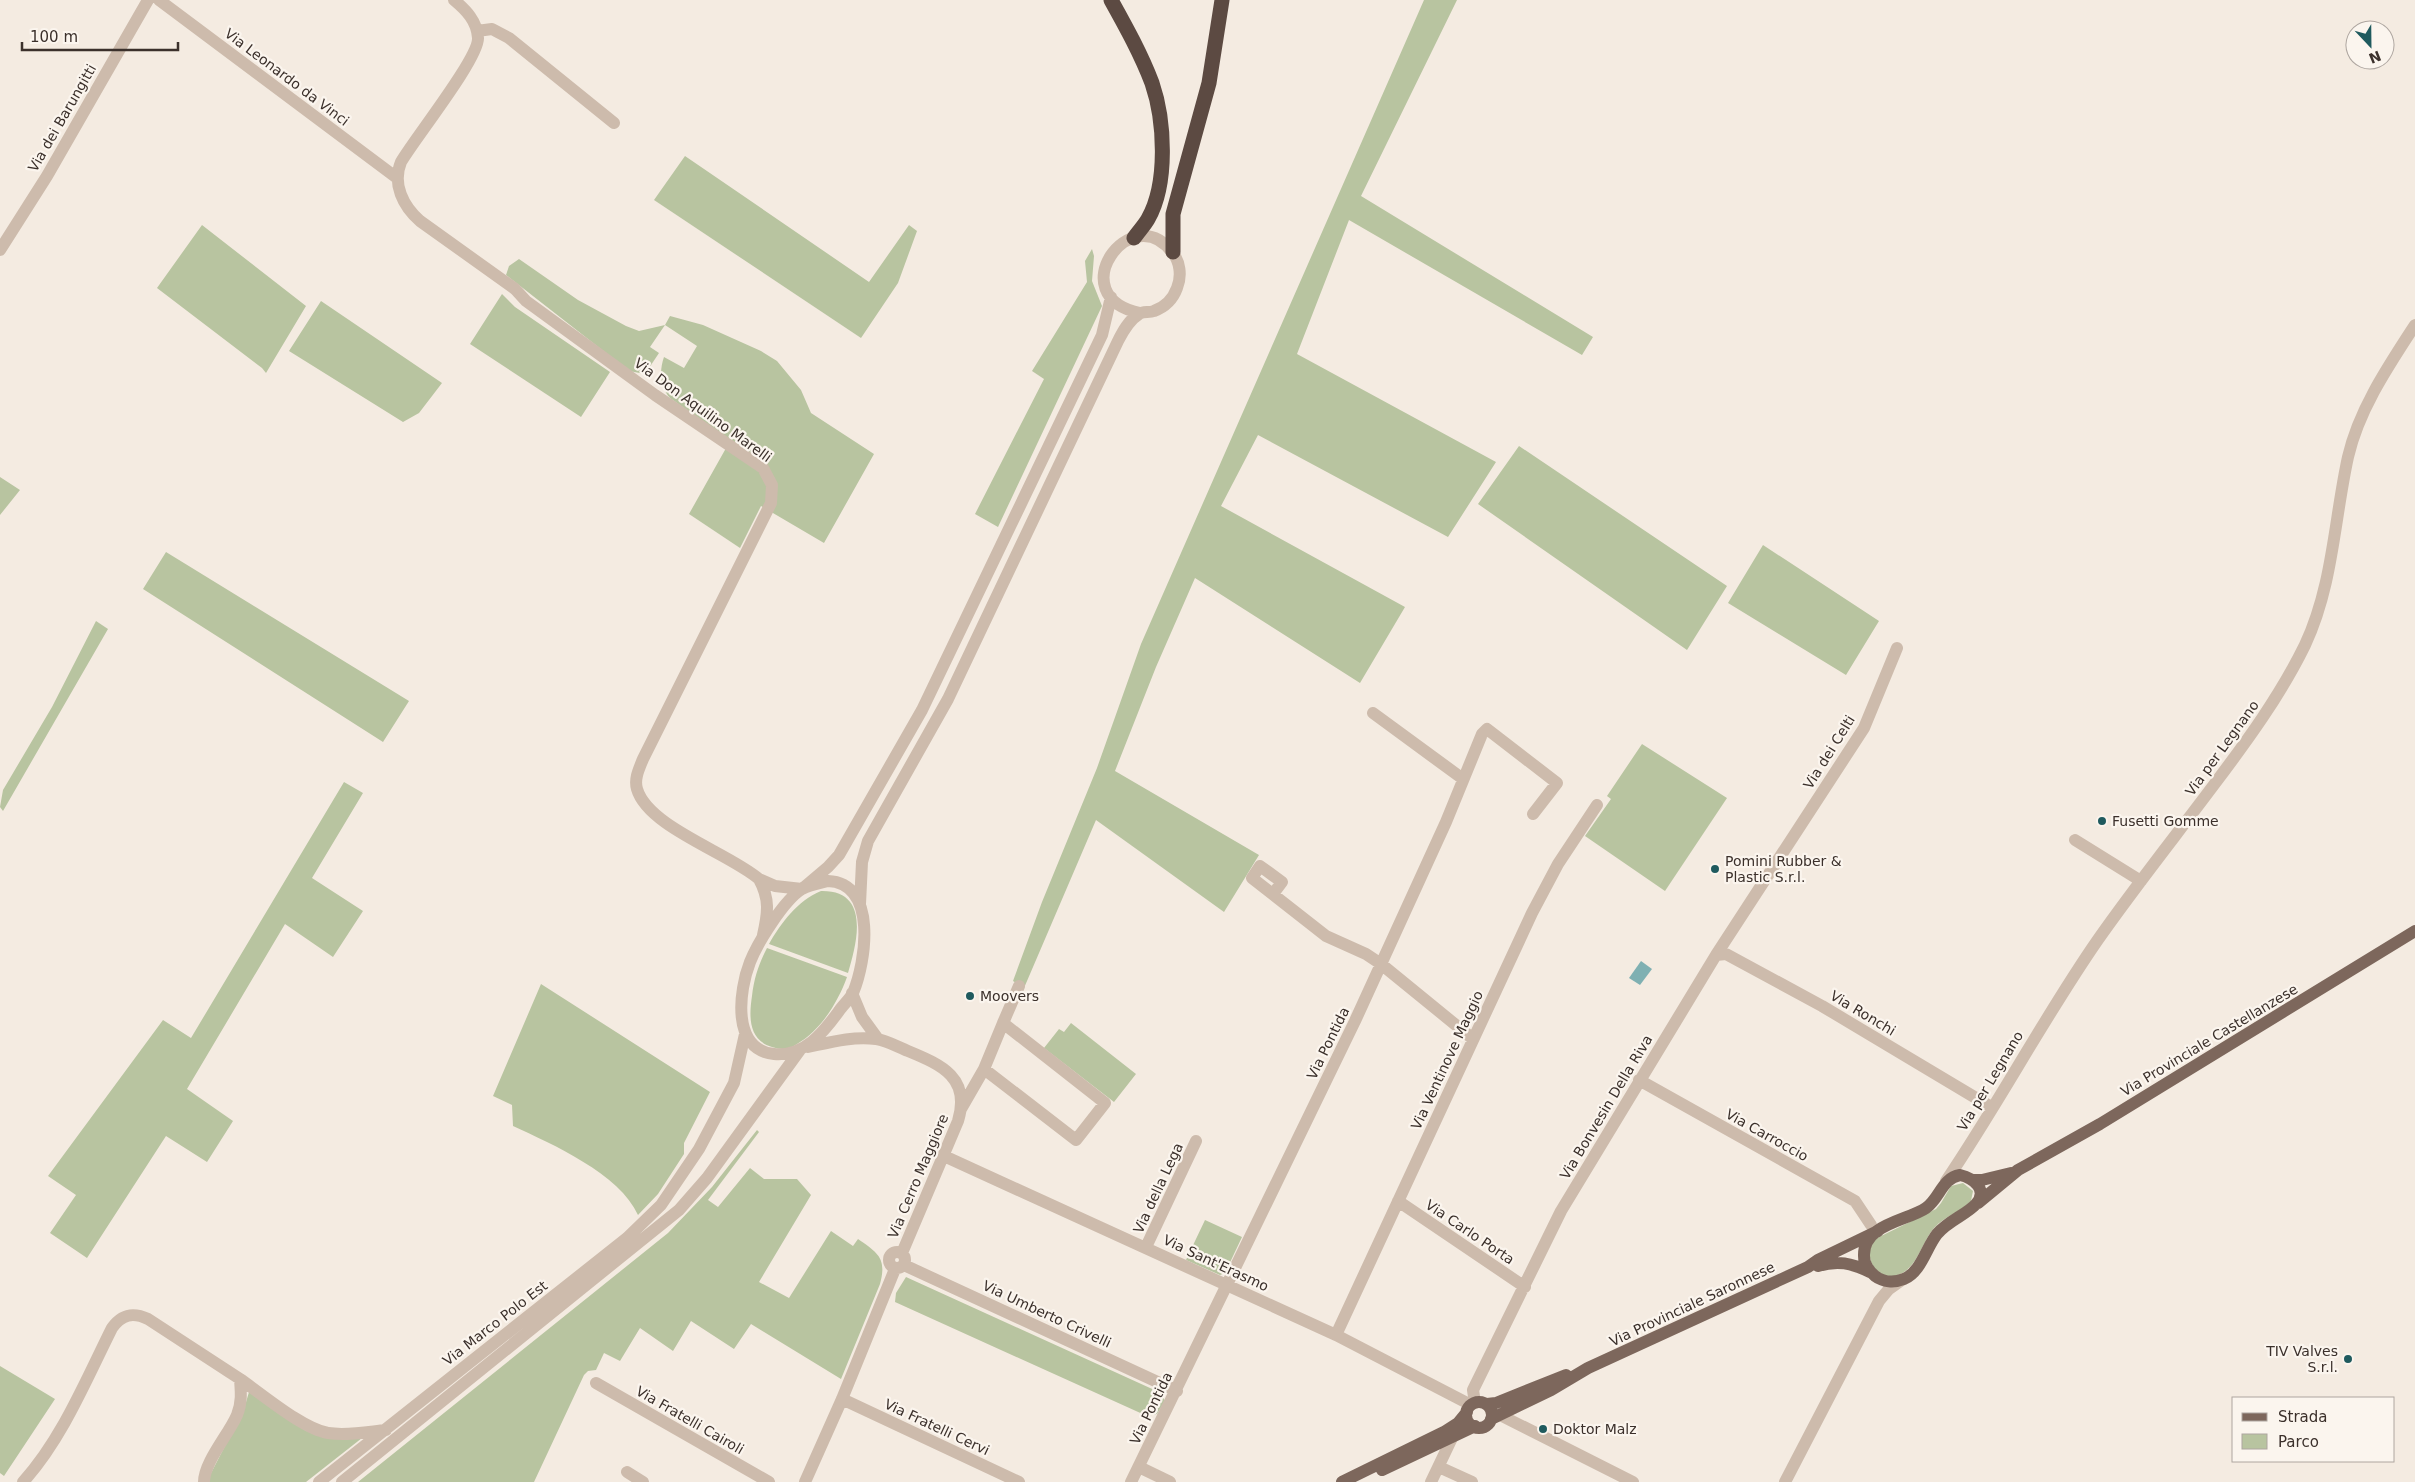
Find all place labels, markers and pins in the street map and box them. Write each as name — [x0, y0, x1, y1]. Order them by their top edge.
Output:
place label: Fusetti Gomme — [2112, 813, 2219, 829]
marker: Fusetti Gomme — [2096, 815, 2108, 827]
place label: Pomini Rubber & Plastic S.r.l. — [1725, 853, 1842, 885]
marker: Pomini Rubber & Plastic S.r.l. — [1709, 863, 1721, 875]
place label: Moovers — [980, 988, 1039, 1004]
marker: Moovers — [964, 990, 976, 1002]
place label: TIV Valves S.r.l. — [2265, 1343, 2338, 1375]
marker: TIV Valves S.r.l. — [2342, 1353, 2354, 1365]
place label: Doktor Malz — [1553, 1421, 1637, 1437]
marker: Doktor Malz — [1537, 1423, 1549, 1435]

